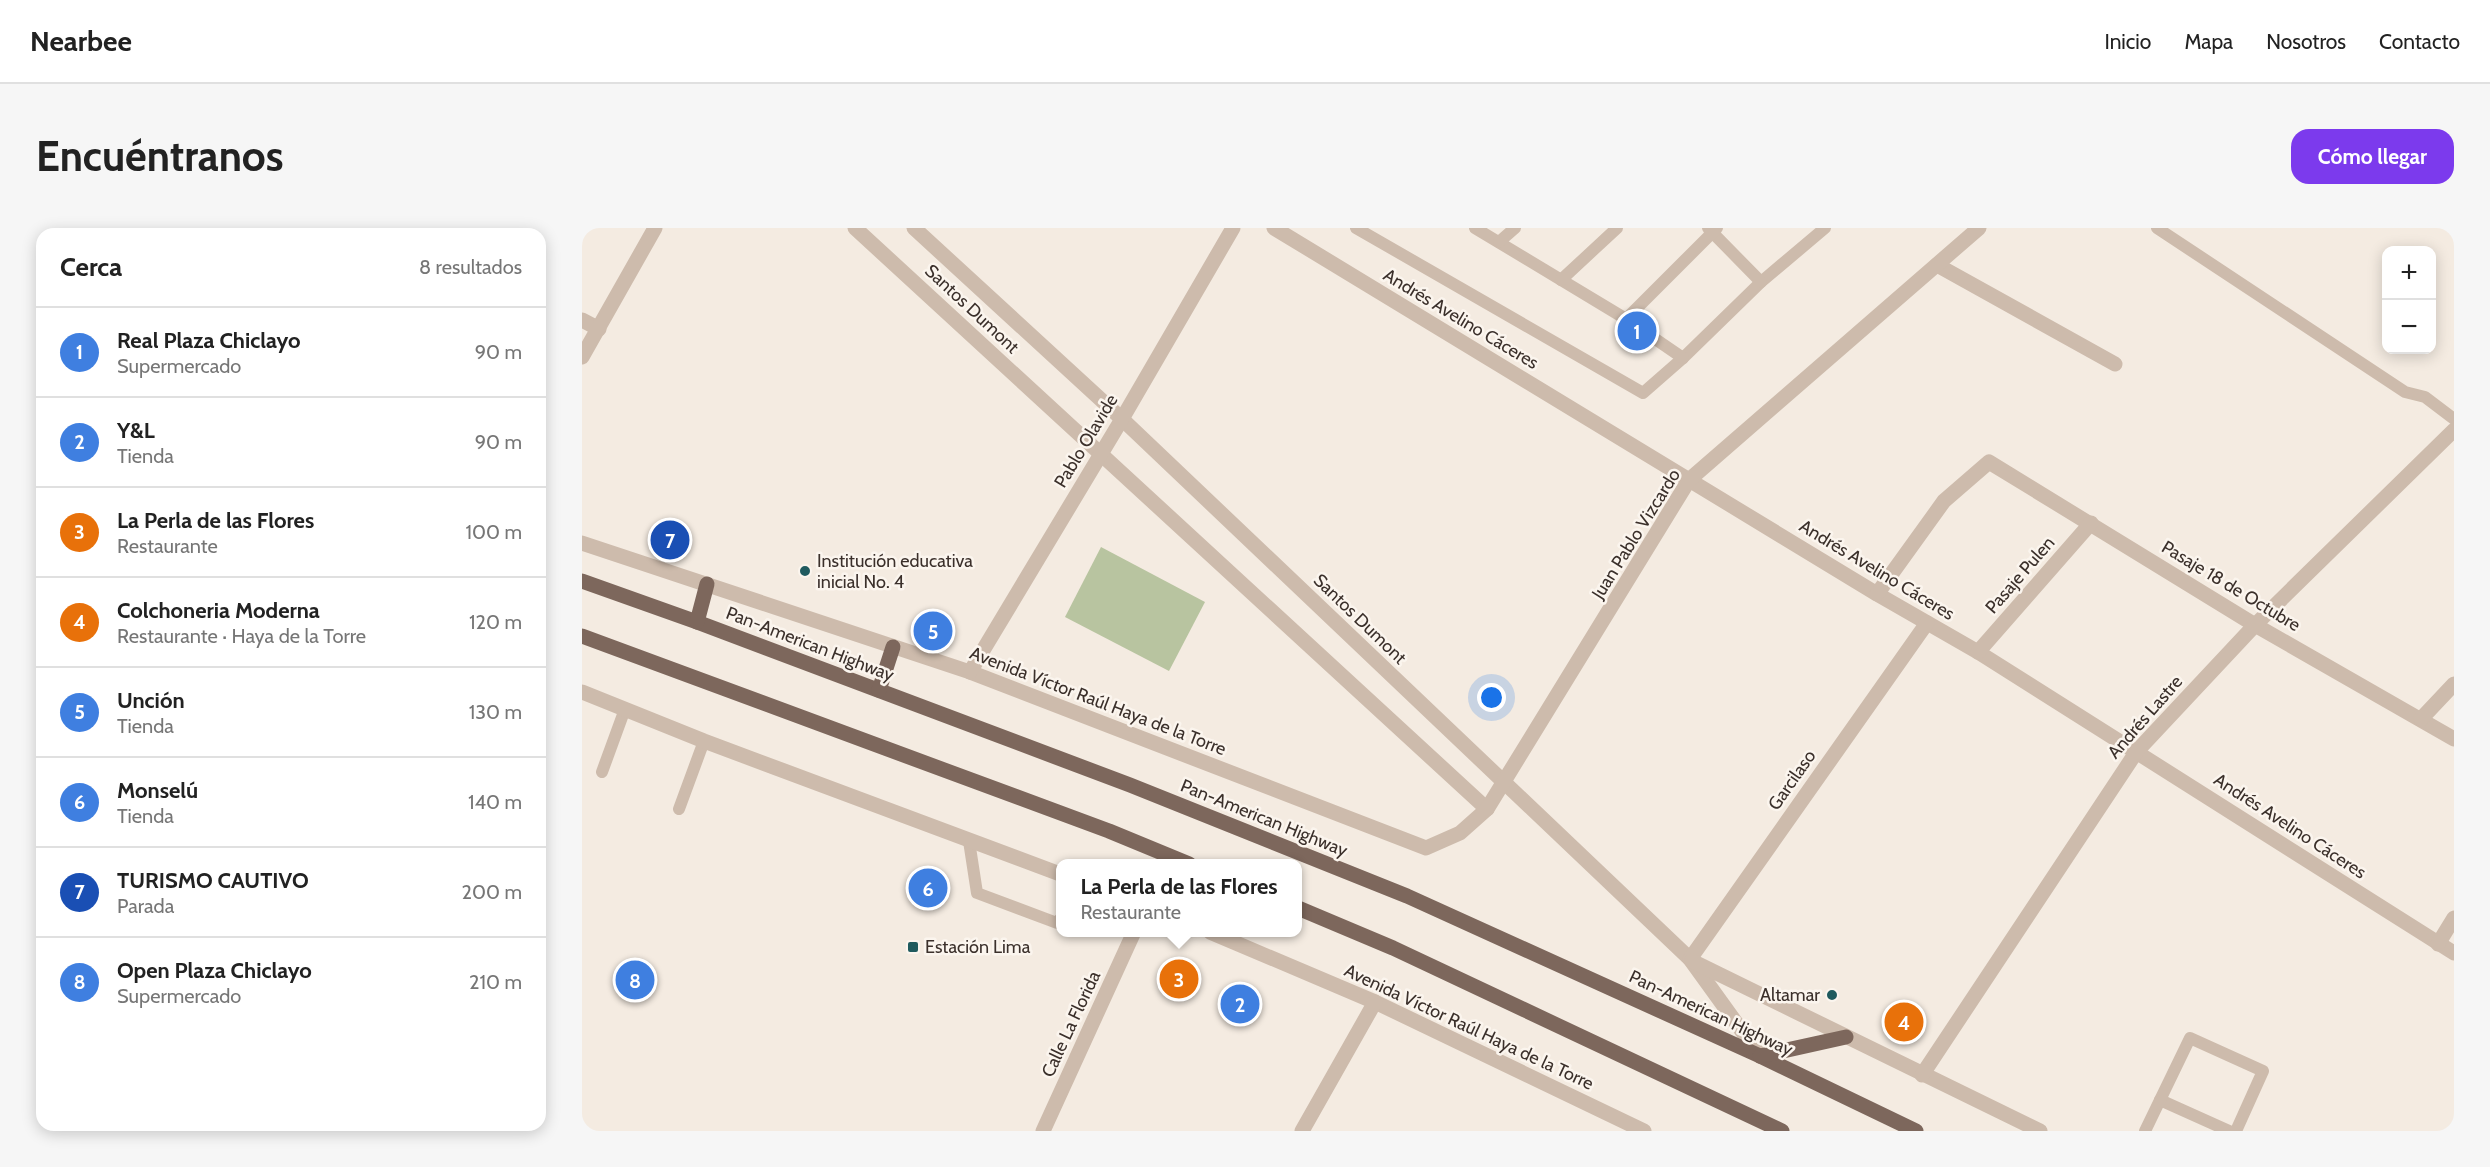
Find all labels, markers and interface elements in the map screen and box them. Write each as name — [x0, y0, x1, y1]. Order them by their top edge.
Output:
text: Nearbee — [30, 24, 132, 58]
text: Inicio — [2104, 29, 2151, 54]
text: Mapa — [2184, 29, 2233, 54]
text: Nosotros — [2266, 29, 2346, 54]
text: Contacto — [2379, 29, 2460, 54]
button: Cómo llegar — [2291, 129, 2454, 184]
text: Encuéntranos — [36, 130, 284, 182]
map controls — [2382, 246, 2436, 354]
button: + — [2382, 246, 2436, 300]
text: Cerca — [60, 251, 122, 283]
text: 8 resultados — [419, 255, 522, 279]
street label: Santos Dumont — [920, 260, 1024, 358]
street label: Andrés Avelino Cáceres — [1380, 264, 1542, 374]
button: − — [2382, 300, 2436, 354]
pin: 1 — [1618, 308, 1656, 354]
text: Real Plaza Chiclayo — [117, 327, 301, 354]
text: 1 — [76, 340, 83, 364]
text: 90 m — [475, 340, 522, 364]
text: Supermercado — [117, 354, 241, 378]
street label: Pablo Olavide — [1050, 390, 1122, 492]
text: Y&L — [117, 417, 155, 444]
text: 2 — [74, 430, 85, 454]
text: 90 m — [475, 430, 522, 454]
text: Tienda — [117, 444, 174, 468]
street label: Juan Pablo Vizcardo — [1587, 465, 1685, 604]
text: La Perla de las Flores — [117, 507, 314, 534]
street label: Andrés Avelino Cáceres — [1796, 515, 1958, 625]
pin: 7 — [650, 518, 689, 562]
text: 3 — [74, 520, 85, 544]
text: 100 m — [466, 520, 522, 544]
street label: Pasaje Pulen — [1981, 532, 2059, 618]
text: Restaurante — [117, 534, 218, 558]
street label: Pasaje 18 de Octubre — [2158, 536, 2304, 636]
place label: Institución educativa inicial No. 4 — [817, 550, 973, 593]
marker: Institución educativa inicial No. 4 — [798, 564, 812, 578]
street label: Santos Dumont — [1309, 569, 1411, 669]
text: Colchoneria Moderna — [117, 597, 320, 624]
street label: Pan-American Highway — [723, 602, 897, 686]
pin: 5 — [914, 608, 952, 654]
text: 4 — [73, 610, 86, 634]
text: 120 m — [469, 610, 522, 634]
text: Restaurante · Haya de la Torre — [117, 624, 366, 648]
street label: Avenida Víctor Raúl Haya de la Torre — [967, 642, 1229, 760]
street label: Andrés Lastre — [2103, 671, 2187, 763]
your location — [1477, 683, 1506, 712]
text: Unción — [117, 687, 185, 714]
text: 5 — [74, 700, 85, 724]
text: 130 m — [469, 700, 522, 724]
text: Tienda — [117, 714, 174, 738]
street label: Garcilaso — [1763, 746, 1821, 814]
street label: Andrés Avelino Cáceres — [2210, 769, 2370, 883]
street label: Pan-American Highway — [1177, 774, 1351, 862]
text: Monselú — [117, 777, 198, 804]
text: 6 — [74, 790, 85, 814]
text: 140 m — [468, 790, 522, 814]
text: Tienda — [117, 804, 174, 828]
popup — [1056, 859, 1302, 937]
pin: 6 — [908, 866, 948, 910]
text: TURISMO CAUTIVO — [117, 867, 309, 894]
text: La Perla de las Flores — [1080, 873, 1278, 900]
text: 7 — [74, 880, 85, 904]
text: 200 m — [462, 880, 522, 904]
text: Parada — [117, 894, 174, 918]
text: Restaurante — [1080, 900, 1181, 924]
place label: Estación Lima — [925, 936, 1031, 958]
marker: Estación Lima — [906, 940, 920, 954]
pin: 3 — [1160, 956, 1198, 1002]
text: Open Plaza Chiclayo — [117, 957, 312, 984]
pin: 8 — [616, 958, 654, 1002]
street label: Avenida Víctor Raúl Haya de la Torre — [1341, 959, 1597, 1095]
street label: Pan-American Highway — [1626, 965, 1796, 1061]
street label: Calle La Florida — [1037, 967, 1105, 1081]
text: 8 — [73, 970, 86, 994]
text: 210 m — [469, 970, 522, 994]
pin: 2 — [1220, 982, 1260, 1026]
text: Supermercado — [117, 984, 241, 1008]
place label: Altamar — [1760, 984, 1820, 1006]
marker: Altamar — [1825, 988, 1839, 1002]
pin: 4 — [1884, 1000, 1924, 1044]

